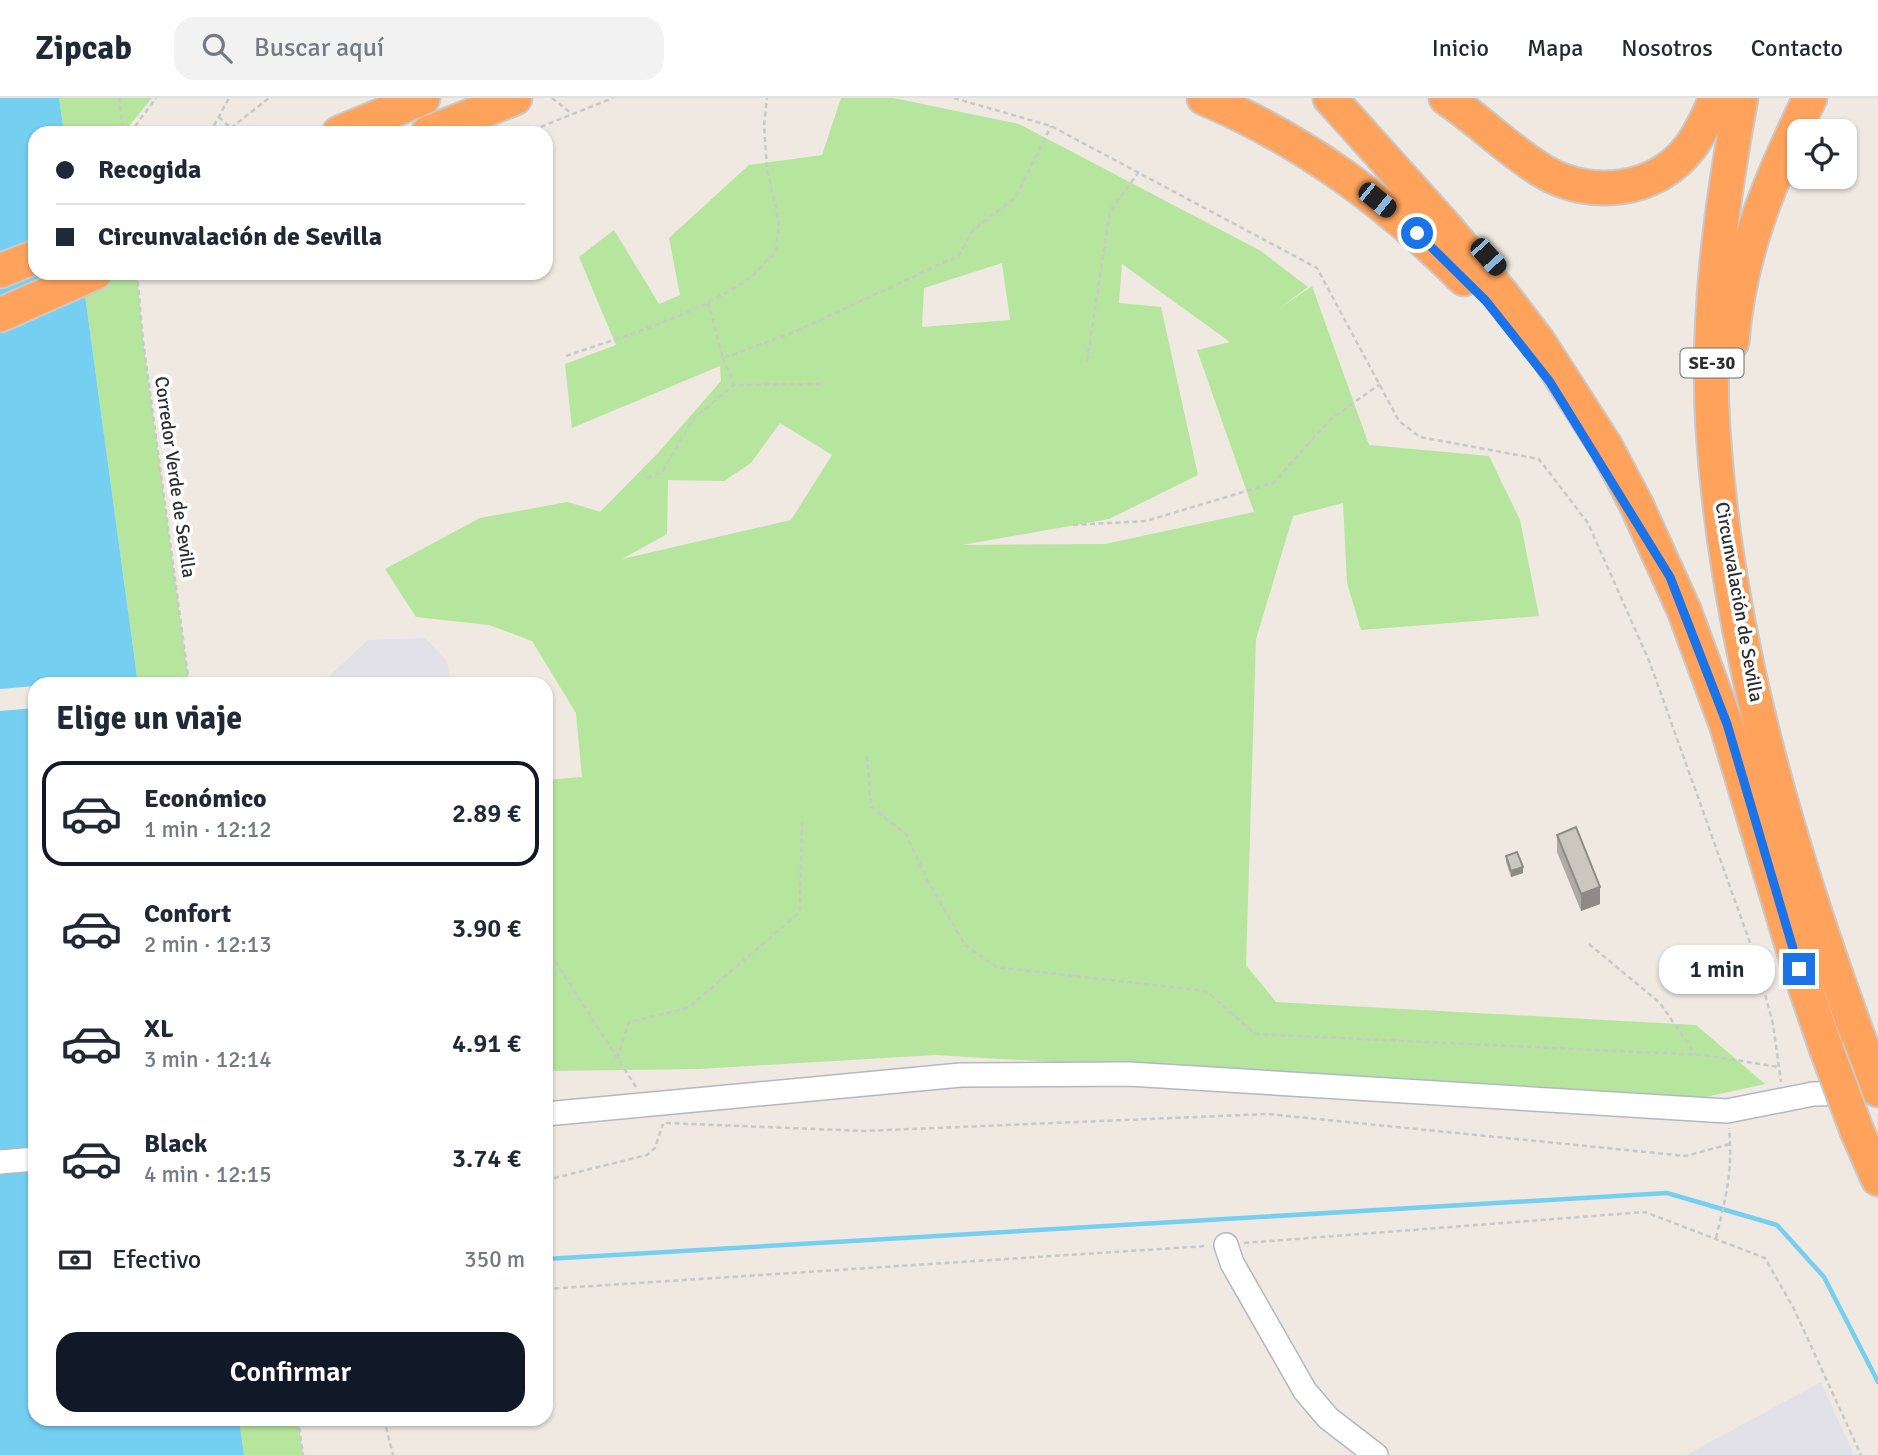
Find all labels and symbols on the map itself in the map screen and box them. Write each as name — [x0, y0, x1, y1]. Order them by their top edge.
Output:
car — [1355, 179, 1400, 221]
route start — [1401, 217, 1433, 249]
car — [1467, 234, 1510, 280]
road number: SE-30 — [1680, 348, 1744, 377]
street label: Corredor Verde de Sevilla — [149, 375, 201, 579]
street label: Circunvalación de Sevilla — [1710, 500, 1768, 704]
callout: 1 min — [1659, 944, 1774, 994]
route end — [1783, 953, 1815, 985]

